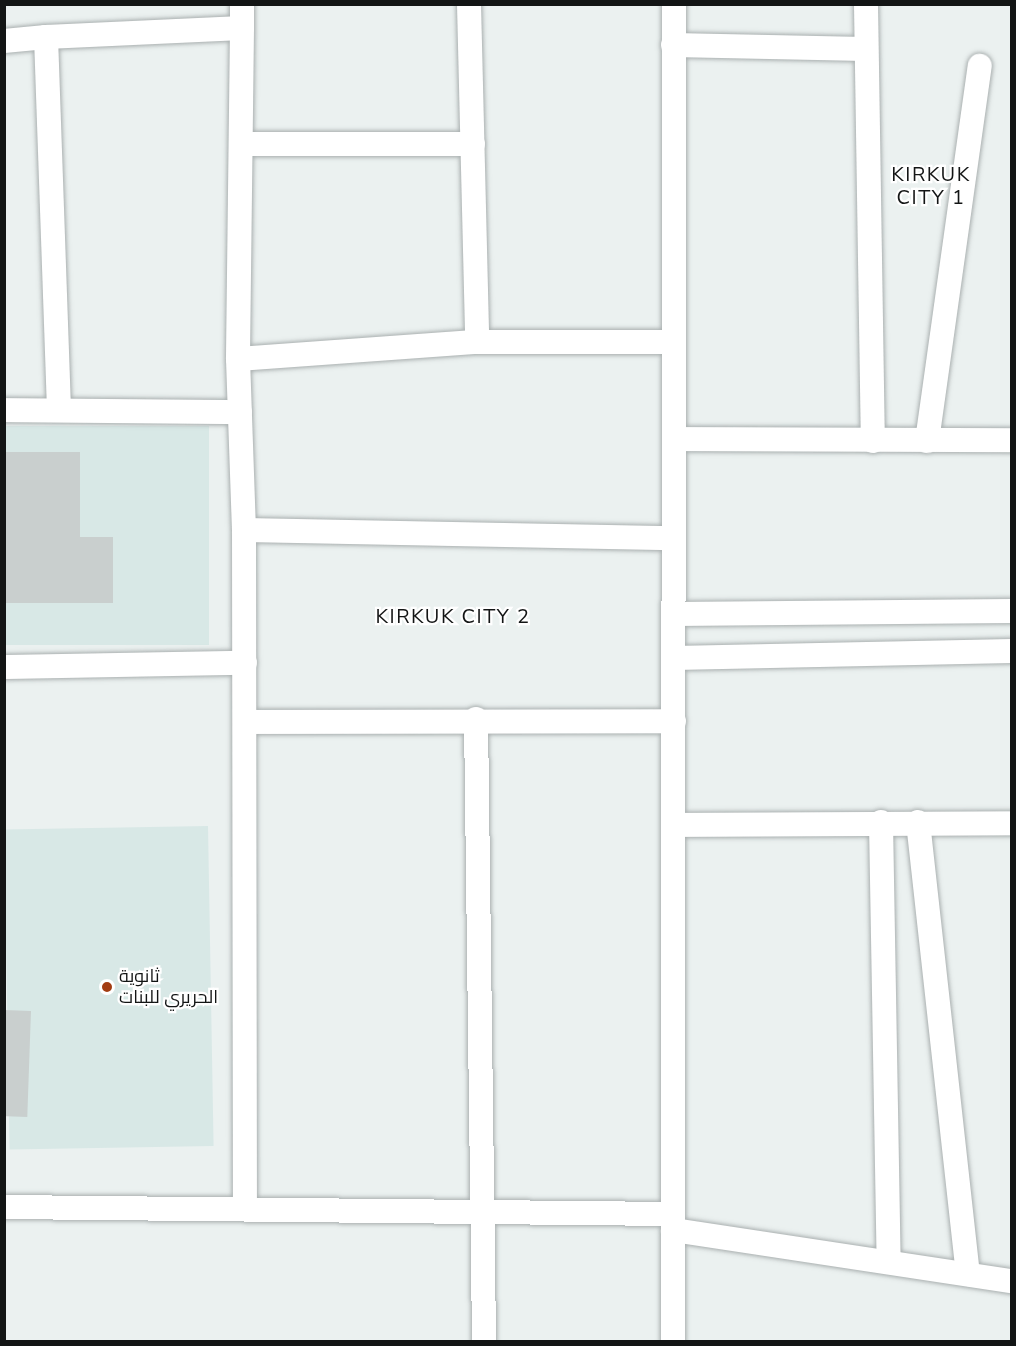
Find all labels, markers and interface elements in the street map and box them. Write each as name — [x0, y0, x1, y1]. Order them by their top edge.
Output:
district label: KIRKUK CITY 1 — [891, 163, 971, 210]
district label: KIRKUK CITY 2 — [376, 604, 530, 628]
place label: ثانوية الحريري للبنات — [119, 966, 218, 1008]
marker: ثانوية الحريري للبنات — [100, 980, 114, 994]

